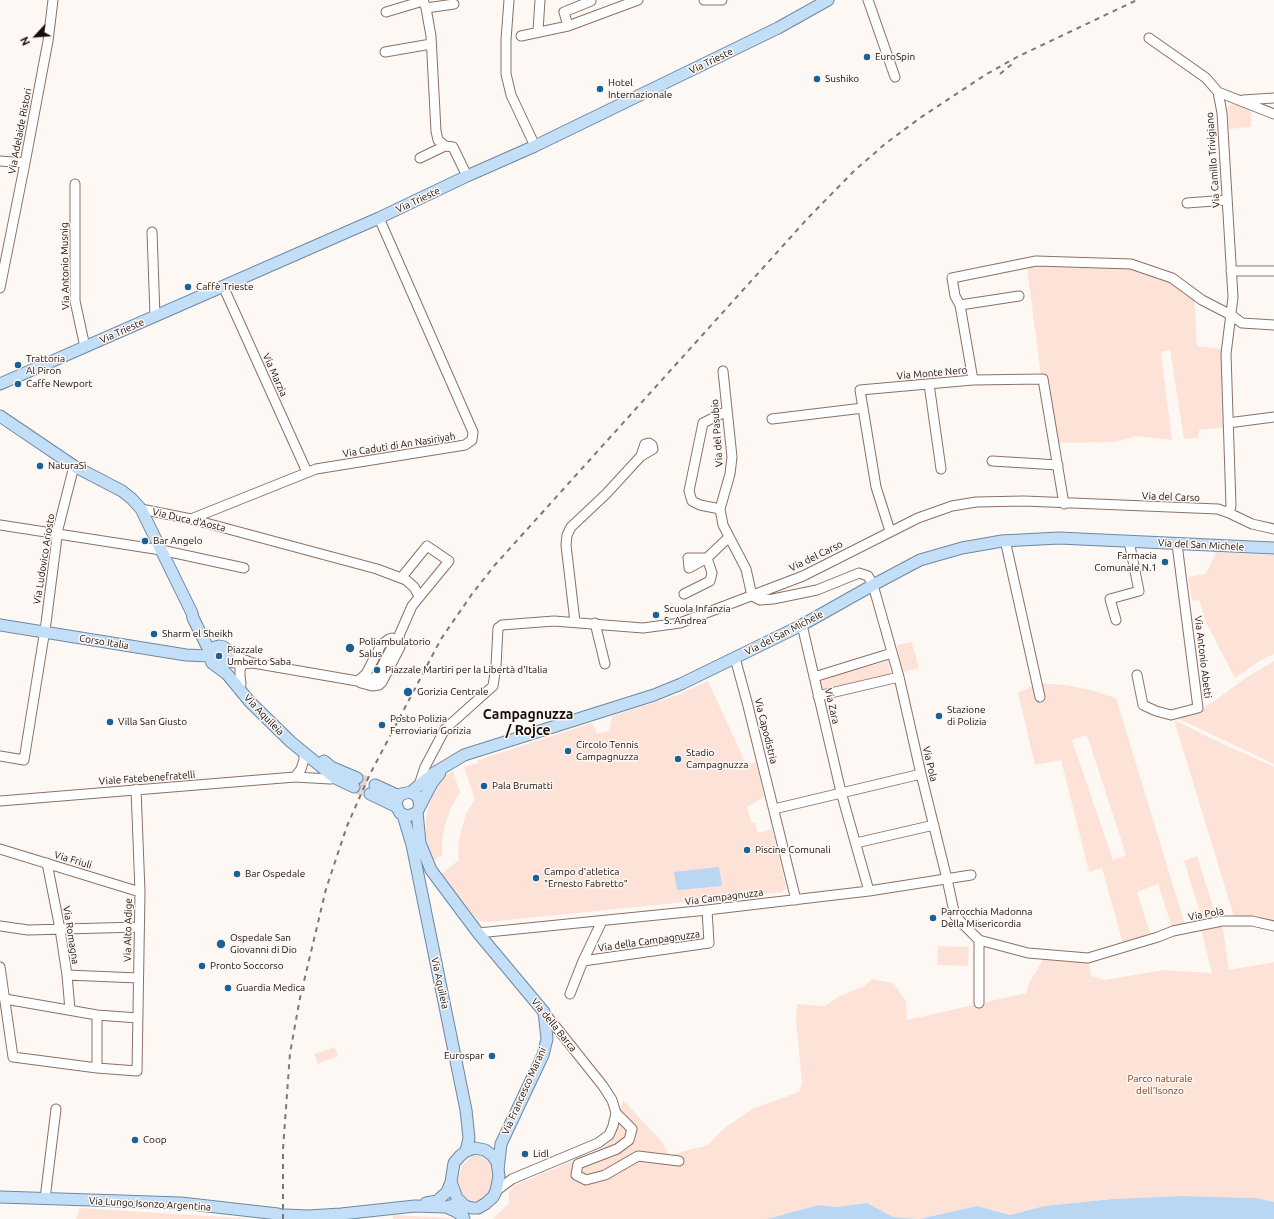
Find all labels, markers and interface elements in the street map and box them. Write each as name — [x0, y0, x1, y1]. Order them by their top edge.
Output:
north arrow — [16, 16, 56, 56]
text: N — [18, 35, 32, 48]
street label: Via Trieste — [687, 45, 735, 77]
place label: EuroSpin — [875, 51, 915, 63]
marker: EuroSpin — [862, 52, 872, 62]
place label: Sushiko — [825, 73, 859, 85]
marker: Sushiko — [812, 74, 822, 84]
place label: Hotel Internazionale — [608, 77, 672, 100]
marker: Hotel Internazionale — [595, 84, 605, 94]
street label: Via Adelaide Ristori — [6, 87, 34, 175]
street label: Via Camillo Trivigiano — [1204, 112, 1222, 208]
street label: Via Trieste — [394, 185, 442, 215]
street label: Via Antonio Musnig — [58, 222, 72, 310]
place label: Caffè Trieste — [196, 281, 253, 293]
marker: Caffè Trieste — [183, 282, 193, 292]
street label: Via Trieste — [98, 316, 146, 346]
street label: Via Marzia — [260, 351, 290, 399]
place label: Trattoria Al Piron — [26, 353, 65, 376]
marker: Trattoria Al Piron — [13, 360, 23, 370]
street label: Via Monte Nero — [896, 364, 968, 382]
place label: Caffe Newport — [26, 378, 93, 390]
marker: Caffe Newport — [13, 379, 23, 389]
street label: Via del Pasubio — [709, 399, 725, 467]
street label: Via Caduti di An Nasiriyah — [342, 430, 456, 460]
place label: NaturaSì — [48, 460, 87, 472]
marker: NaturaSì — [35, 461, 45, 471]
street label: Via del Carso — [1142, 490, 1200, 504]
street label: Via Duca d'Aosta — [151, 506, 227, 534]
street label: Via Ludovico Ariosto — [31, 513, 57, 605]
place label: Bar Angelo — [153, 535, 203, 547]
marker: Bar Angelo — [140, 536, 150, 546]
street label: Via del San Michele — [1158, 537, 1244, 553]
street label: Via del Carso — [787, 538, 845, 574]
place label: Farmacia Comunale N.1 — [1094, 550, 1157, 574]
marker: Farmacia Comunale N.1 — [1160, 557, 1170, 567]
place label: Scuola Infanzia S. Andrea — [664, 603, 731, 626]
street label: Via del San Michele — [743, 608, 825, 658]
marker: Scuola Infanzia S. Andrea — [651, 610, 661, 620]
street label: Via Antonio Abetti — [1192, 615, 1214, 699]
place label: Sharm el Sheikh — [162, 628, 233, 640]
marker: Sharm el Sheikh — [149, 629, 159, 639]
street label: Corso Italia — [78, 632, 130, 652]
place label: Poliambulatorio Salus — [359, 636, 431, 660]
marker: Poliambulatorio Salus — [344, 642, 356, 654]
place label: Piazzale Umberto Saba — [227, 644, 291, 668]
marker: Piazzale Umberto Saba — [214, 651, 224, 661]
place label: Piazzale Martiri per la Libertà d'Italia — [385, 664, 547, 676]
marker: Piazzale Martiri per la Libertà d'Italia — [372, 665, 382, 675]
marker: Gorizia Centrale — [402, 686, 414, 698]
place label: Gorizia Centrale — [417, 686, 488, 698]
street label: Via Zara — [822, 687, 842, 725]
street label: Via Aquileia — [241, 692, 287, 738]
street label: Via Capodistria — [752, 697, 780, 765]
place label: Stazione di Polizia — [947, 704, 987, 728]
district label: Campagnuzza / Rojce — [483, 706, 573, 738]
marker: Stazione di Polizia — [934, 711, 944, 721]
place label: Posto Polizia Ferroviaria Gorizia — [390, 713, 471, 736]
place label: Villa San Giusto — [118, 716, 187, 728]
marker: Villa San Giusto — [105, 717, 115, 727]
marker: Posto Polizia Ferroviaria Gorizia — [377, 720, 387, 730]
place label: Circolo Tennis Campagnuzza — [576, 739, 638, 762]
street label: Via Pola — [920, 745, 940, 783]
marker: Circolo Tennis Campagnuzza — [563, 746, 573, 756]
place label: Stadio Campagnuzza — [686, 747, 748, 770]
marker: Stadio Campagnuzza — [673, 754, 683, 764]
street label: Viale Fatebenefratelli — [98, 769, 196, 787]
place label: Pala Brumatti — [492, 780, 553, 792]
marker: Pala Brumatti — [479, 781, 489, 791]
place label: Piscine Comunali — [755, 844, 831, 856]
marker: Piscine Comunali — [742, 845, 752, 855]
street label: Via Friuli — [53, 849, 93, 871]
place label: Campo d'atletica "Ernesto Fabretto" — [544, 866, 628, 890]
place label: Bar Ospedale — [245, 868, 305, 880]
marker: Bar Ospedale — [232, 869, 242, 879]
marker: Campo d'atletica "Ernesto Fabretto" — [531, 873, 541, 883]
street label: Via Campagnuzza — [684, 886, 764, 908]
street label: Via Alto Adige — [121, 898, 135, 962]
street label: Via Romagna — [60, 905, 82, 965]
street label: Via Pola — [1187, 905, 1225, 923]
place label: Parrocchia Madonna Della Misericordia — [941, 906, 1032, 930]
marker: Parrocchia Madonna Della Misericordia — [928, 913, 938, 923]
street label: Via della Campagnuzza — [597, 928, 701, 954]
place label: Ospedale San Giovanni di Dio — [230, 932, 297, 956]
marker: Ospedale San Giovanni di Dio — [215, 938, 227, 950]
street label: Via Aquileia — [429, 956, 451, 1010]
place label: Pronto Soccorso — [210, 960, 284, 972]
marker: Pronto Soccorso — [197, 961, 207, 971]
place label: Guardia Medica — [236, 982, 305, 994]
marker: Guardia Medica — [223, 983, 233, 993]
street label: Via della Barca — [529, 996, 579, 1054]
street label: Via Francesco Marani — [499, 1045, 549, 1137]
place label: Eurospar — [444, 1050, 484, 1062]
marker: Eurospar — [487, 1051, 497, 1061]
park label: Parco naturale dell'Isonzo — [1127, 1073, 1193, 1096]
place label: Coop — [143, 1134, 167, 1146]
marker: Coop — [130, 1135, 140, 1145]
place label: Lidl — [533, 1148, 549, 1160]
marker: Lidl — [520, 1149, 530, 1159]
street label: Via Lungo Isonzo Argentina — [89, 1195, 211, 1213]

